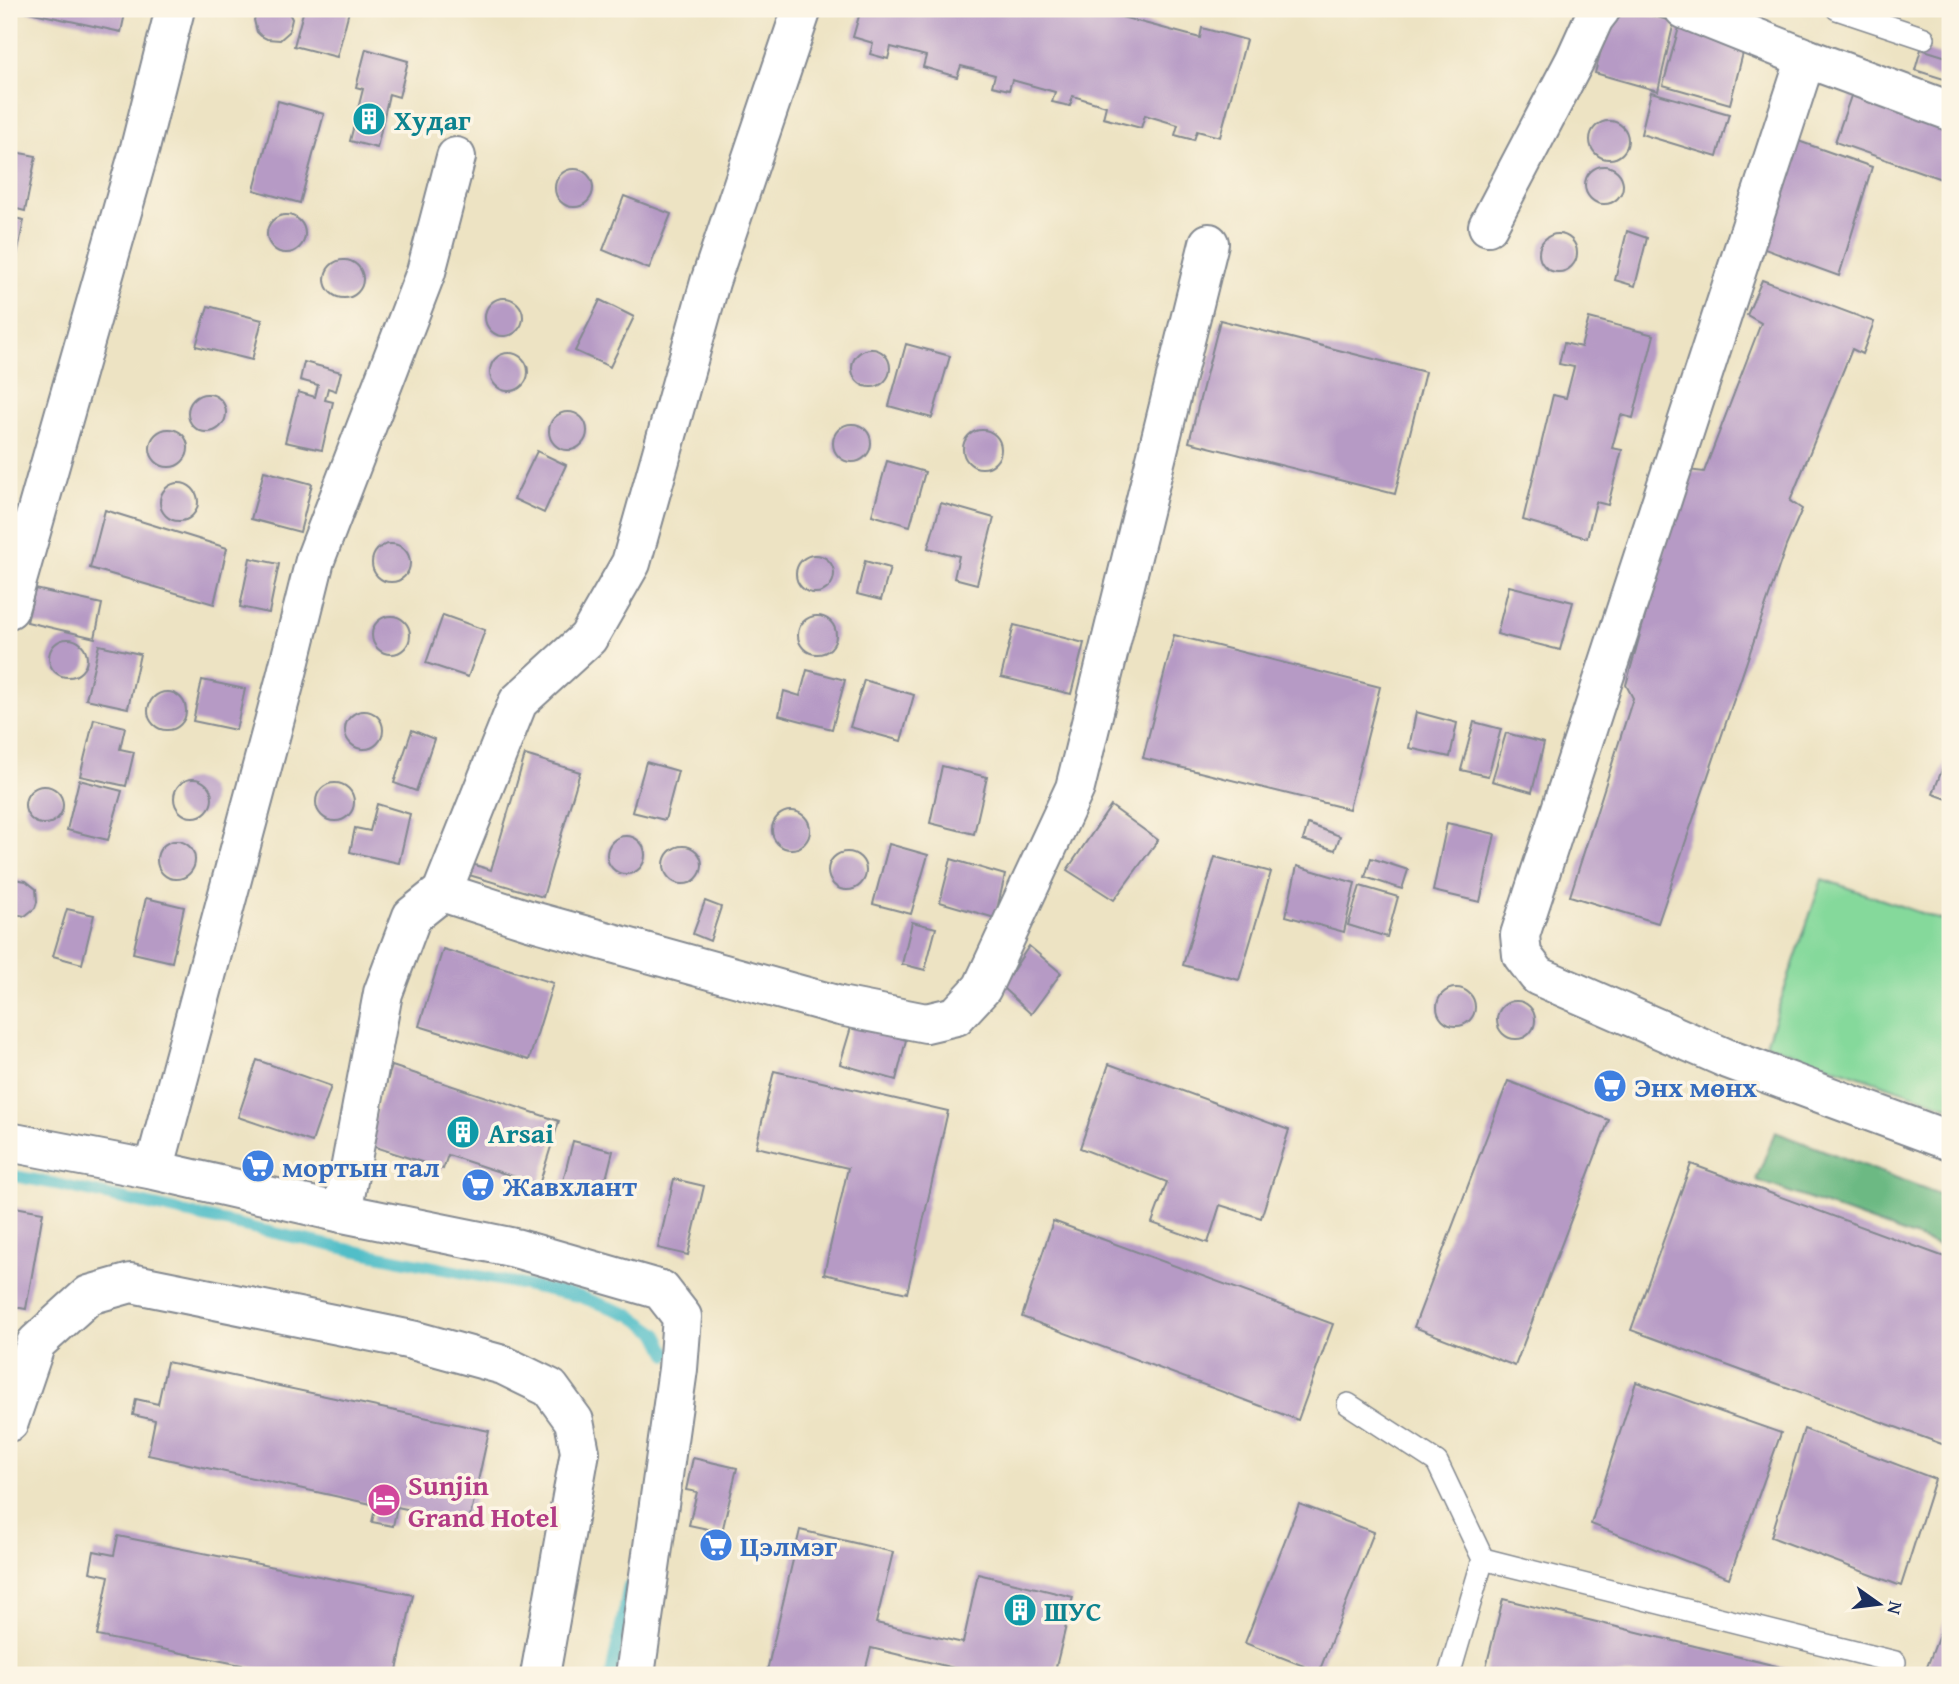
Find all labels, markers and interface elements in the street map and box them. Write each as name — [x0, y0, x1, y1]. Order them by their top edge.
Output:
place label: Худаг — [394, 99, 471, 140]
building icon: Худаг — [350, 100, 388, 138]
place label: Энх мөнх — [1634, 1066, 1757, 1107]
supermarket icon: Энх мөнх — [1591, 1067, 1629, 1105]
place label: Arsai — [488, 1112, 554, 1153]
building icon: Arsai — [444, 1113, 482, 1151]
place label: мортын тал — [282, 1146, 440, 1187]
supermarket icon: мортын тал — [239, 1147, 277, 1185]
place label: Жавхлант — [502, 1165, 637, 1206]
supermarket icon: Жавхлант — [459, 1166, 497, 1204]
place label: Sunjin Grand Hotel — [408, 1464, 558, 1537]
hotel icon: Sunjin Grand Hotel — [365, 1481, 403, 1519]
place label: Цэлмэг — [740, 1525, 838, 1566]
supermarket icon: Цэлмэг — [697, 1526, 735, 1564]
north arrow — [1843, 1568, 1913, 1638]
place label: ШУС — [1044, 1590, 1102, 1631]
building icon: ШУС — [1001, 1591, 1039, 1629]
text: N — [1880, 1599, 1911, 1618]

